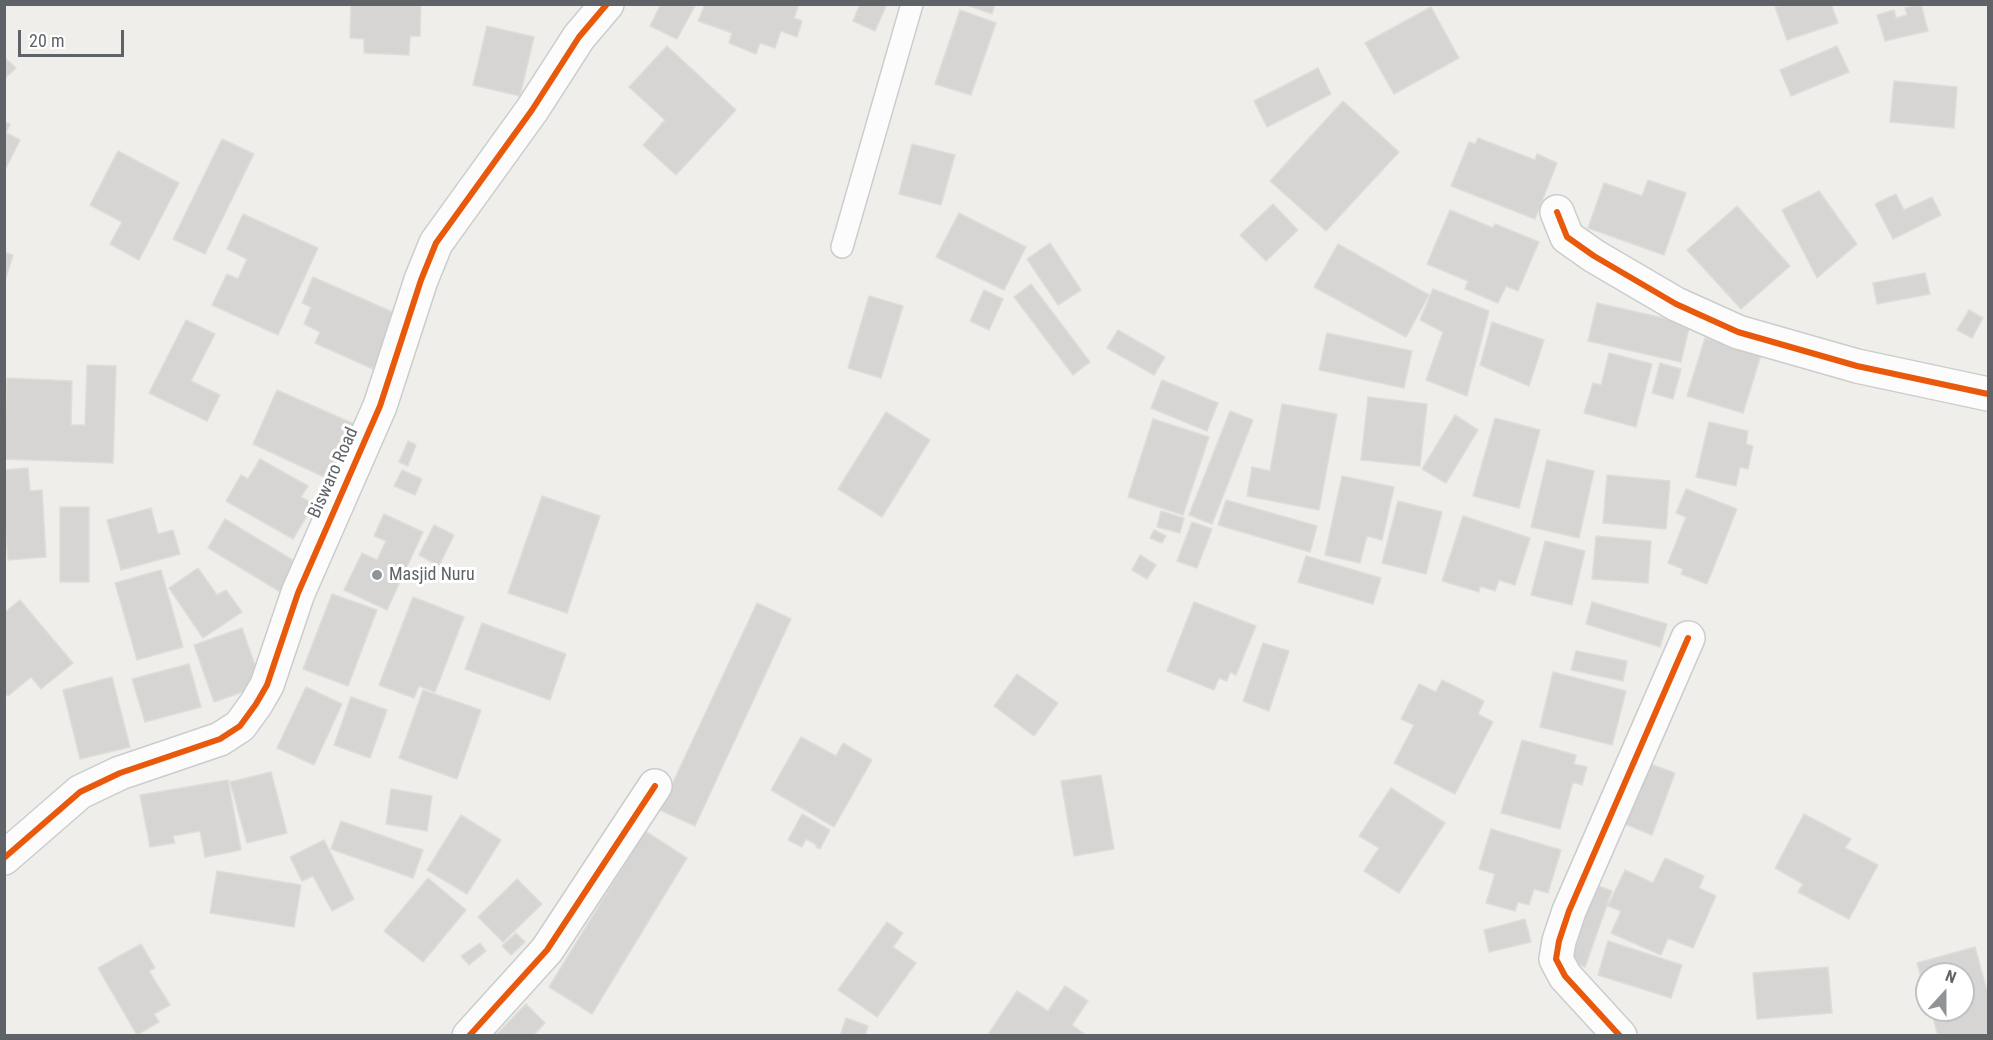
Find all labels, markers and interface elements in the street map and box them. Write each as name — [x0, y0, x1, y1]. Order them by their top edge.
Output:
scale bar — [21, 18, 128, 56]
text: 20 m — [29, 30, 64, 51]
street label: Biswaro Road — [304, 424, 364, 522]
place label: Masjid Nuru — [389, 564, 475, 586]
marker: Masjid Nuru — [370, 568, 384, 582]
north arrow — [1915, 962, 1975, 1022]
text: N — [1943, 966, 1959, 987]

